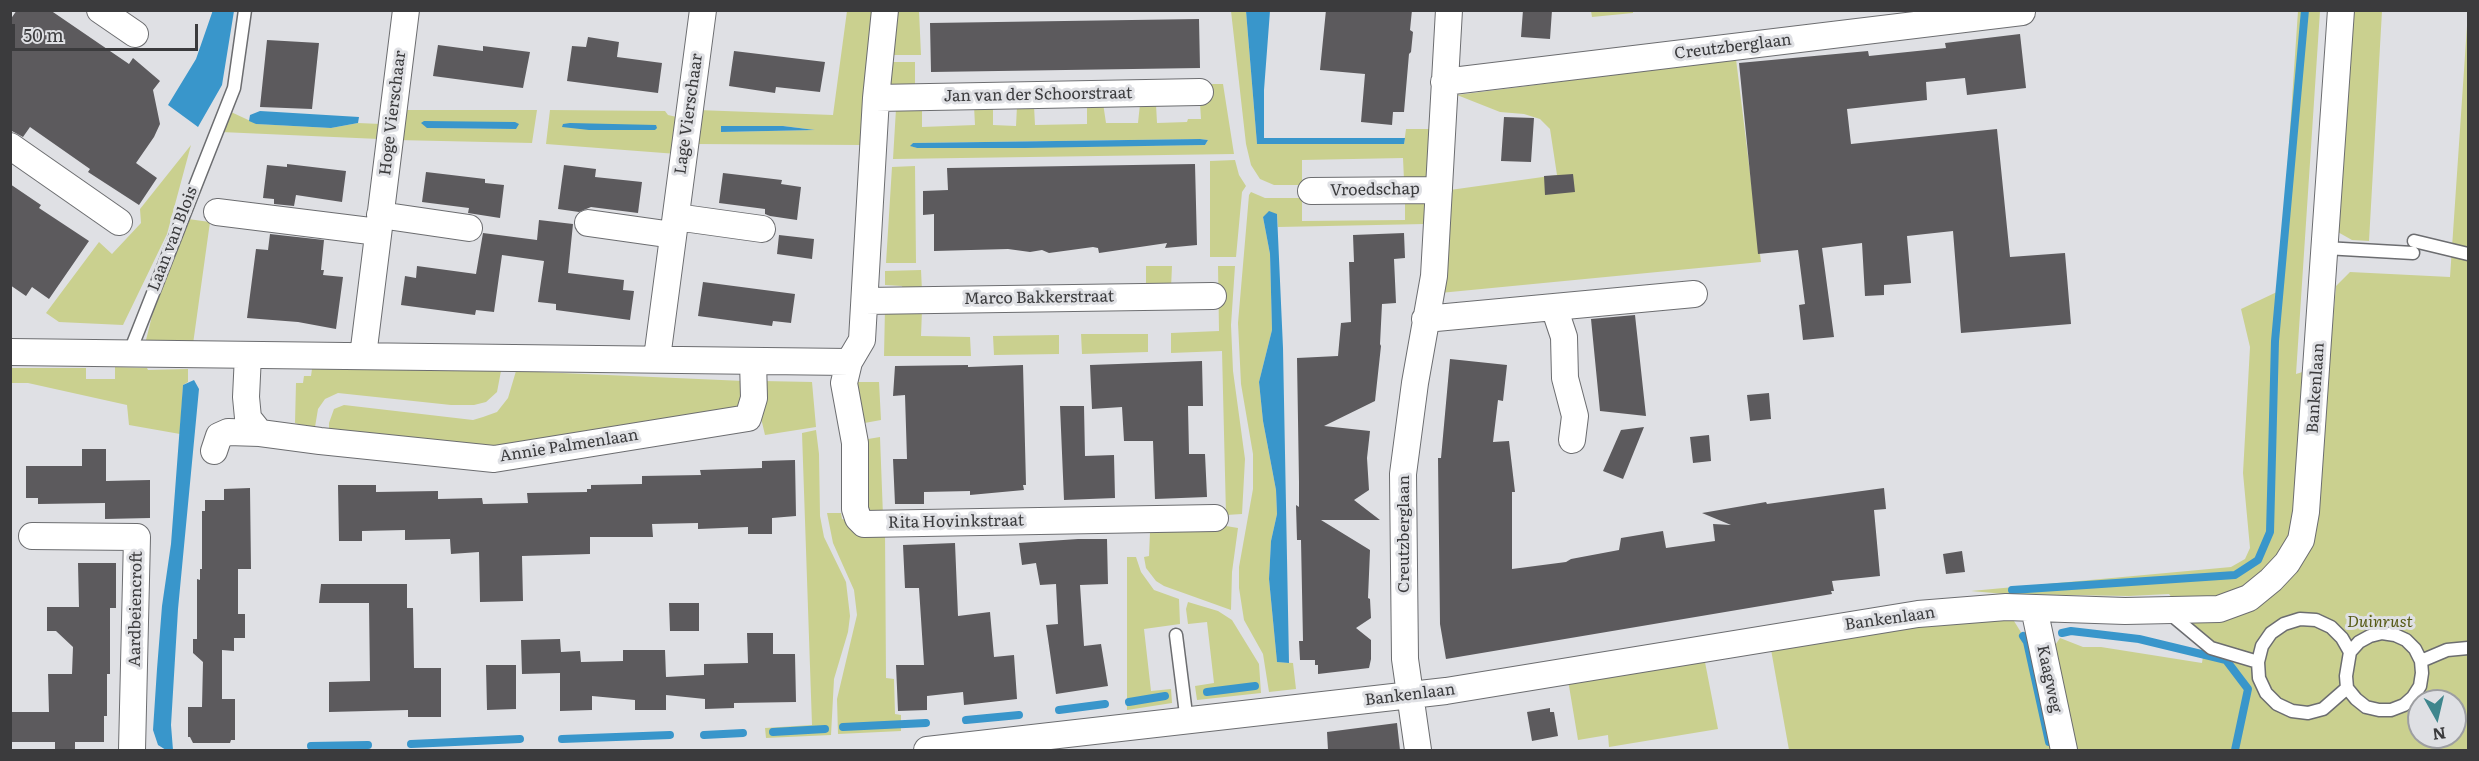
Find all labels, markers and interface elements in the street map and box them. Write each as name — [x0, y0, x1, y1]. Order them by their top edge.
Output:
scale bar — [15, 12, 201, 50]
text: 50 m — [23, 21, 64, 48]
street label: Creutzberglaan — [1673, 30, 1793, 64]
street label: Hoge Vierschaar — [376, 49, 410, 177]
street label: Lage Vierschaar — [671, 52, 707, 176]
street label: Jan van der Schoorstraat — [944, 84, 1132, 106]
street label: Vroedschap — [1330, 180, 1420, 200]
street label: Laan van Blois — [144, 184, 202, 294]
street label: Marco Bakkerstraat — [964, 287, 1114, 309]
street label: Bankenlaan — [2303, 342, 2329, 434]
street label: Annie Palmenlaan — [498, 426, 640, 466]
street label: Creutzberglaan — [1394, 475, 1414, 593]
street label: Rita Hovinkstraat — [888, 511, 1024, 533]
street label: Aardbeiencroft — [125, 551, 147, 667]
street label: Bankenlaan — [1844, 603, 1936, 635]
park label: Duinrust — [2347, 612, 2413, 632]
street label: Kaagweg — [2032, 643, 2066, 715]
street label: Bankenlaan — [1364, 680, 1456, 710]
north arrow — [2407, 689, 2467, 749]
text: N — [2431, 722, 2448, 748]

